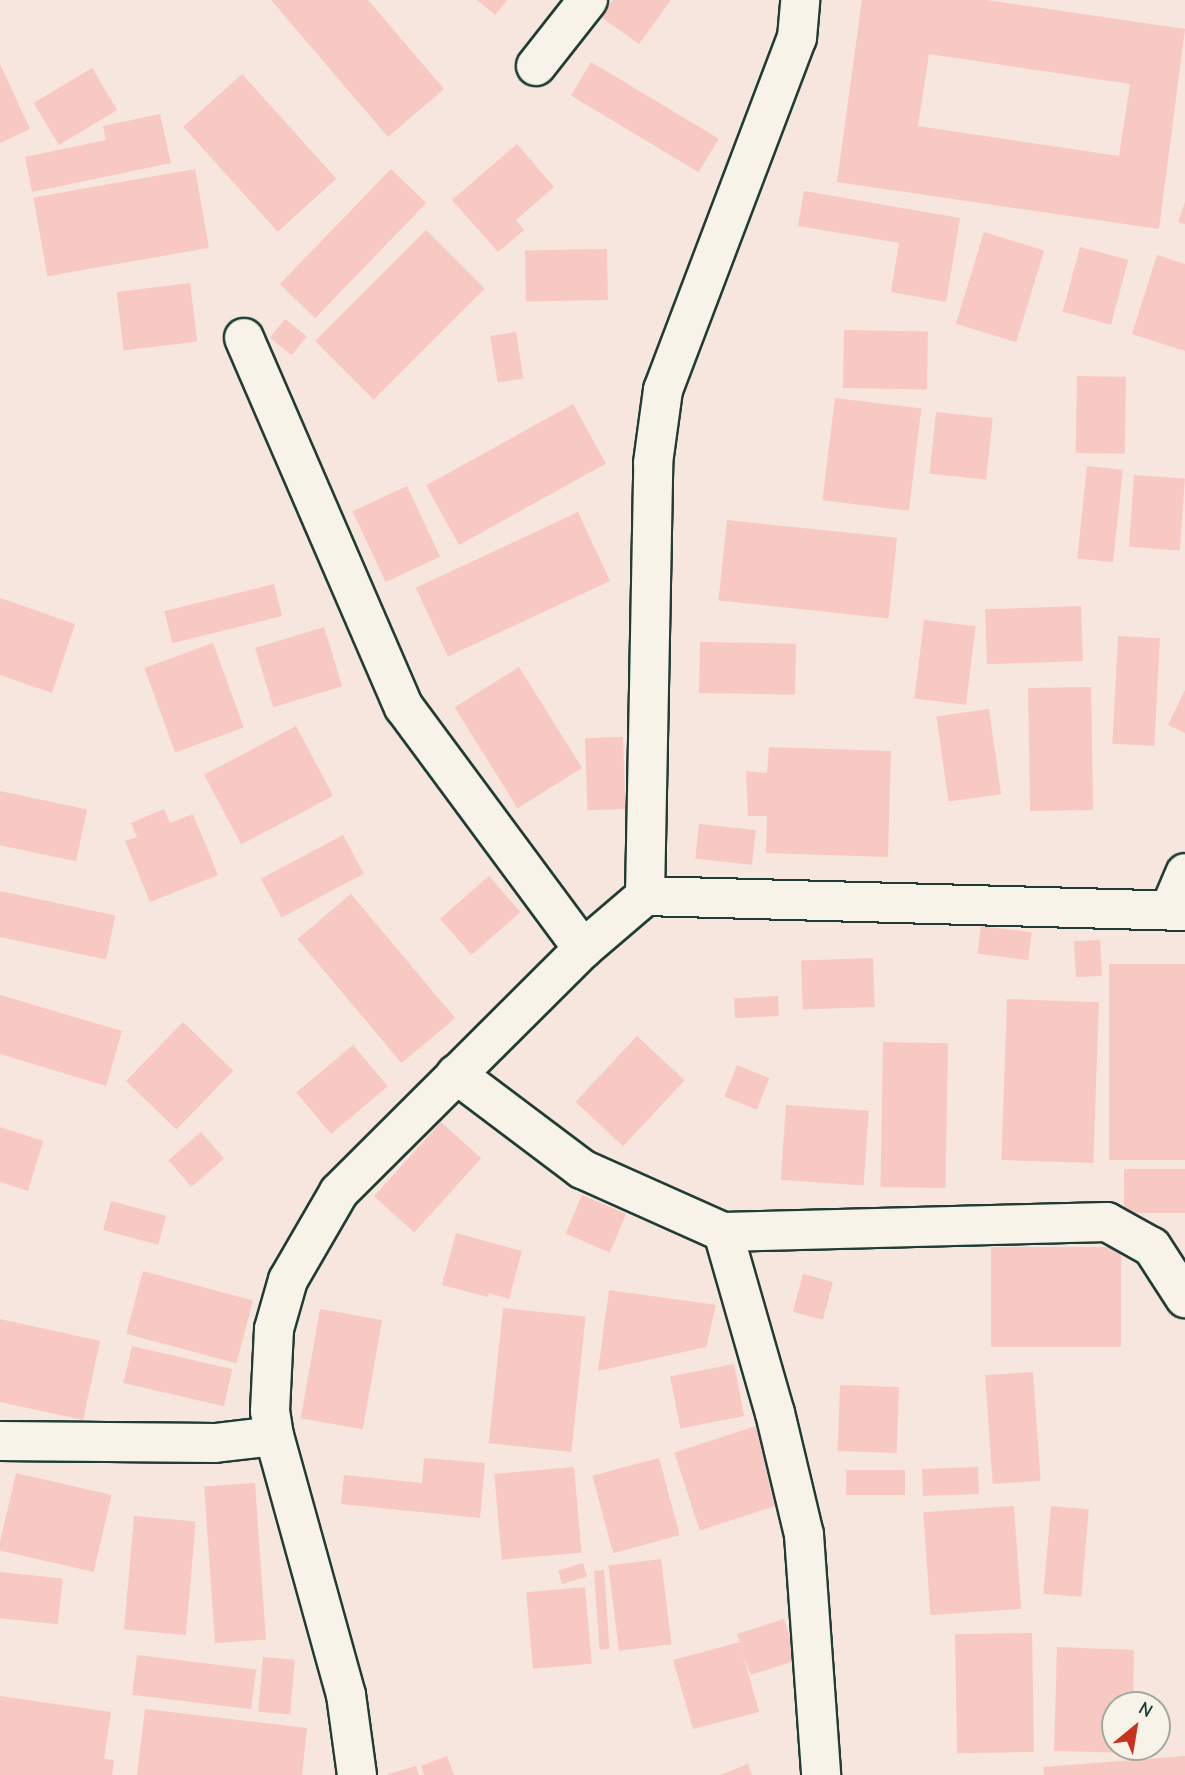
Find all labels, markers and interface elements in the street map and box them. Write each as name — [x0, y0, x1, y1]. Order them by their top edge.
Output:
north arrow — [1101, 1691, 1171, 1761]
text: N — [1135, 1697, 1156, 1722]

